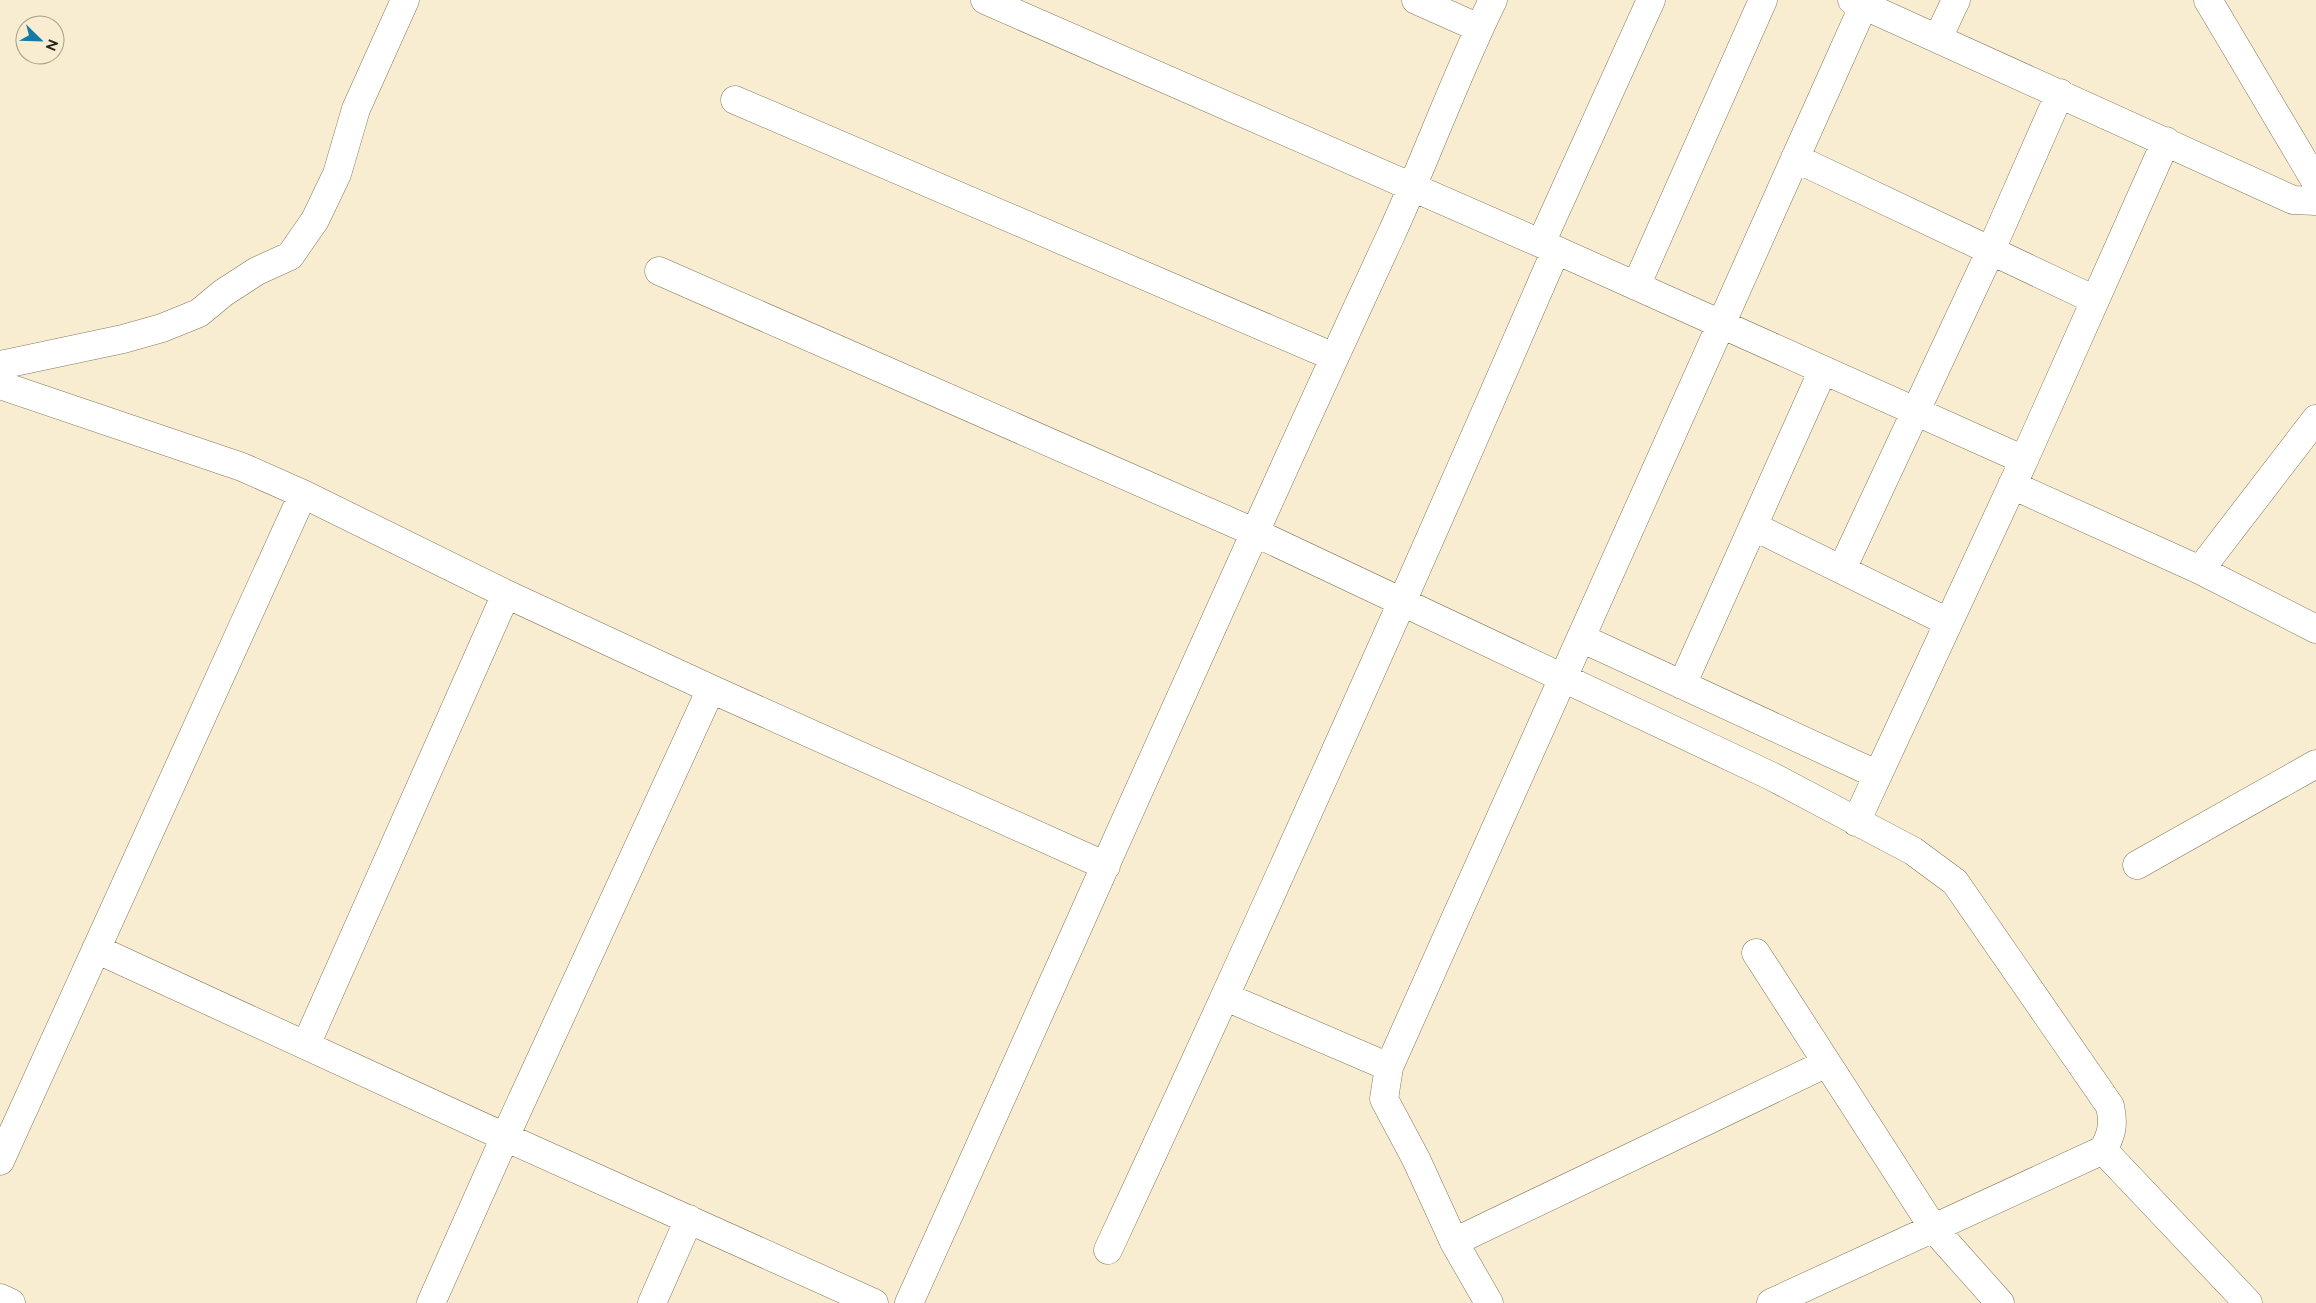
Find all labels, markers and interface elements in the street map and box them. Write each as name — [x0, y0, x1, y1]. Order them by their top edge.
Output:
north arrow — [15, 15, 65, 65]
text: N — [43, 37, 61, 53]

